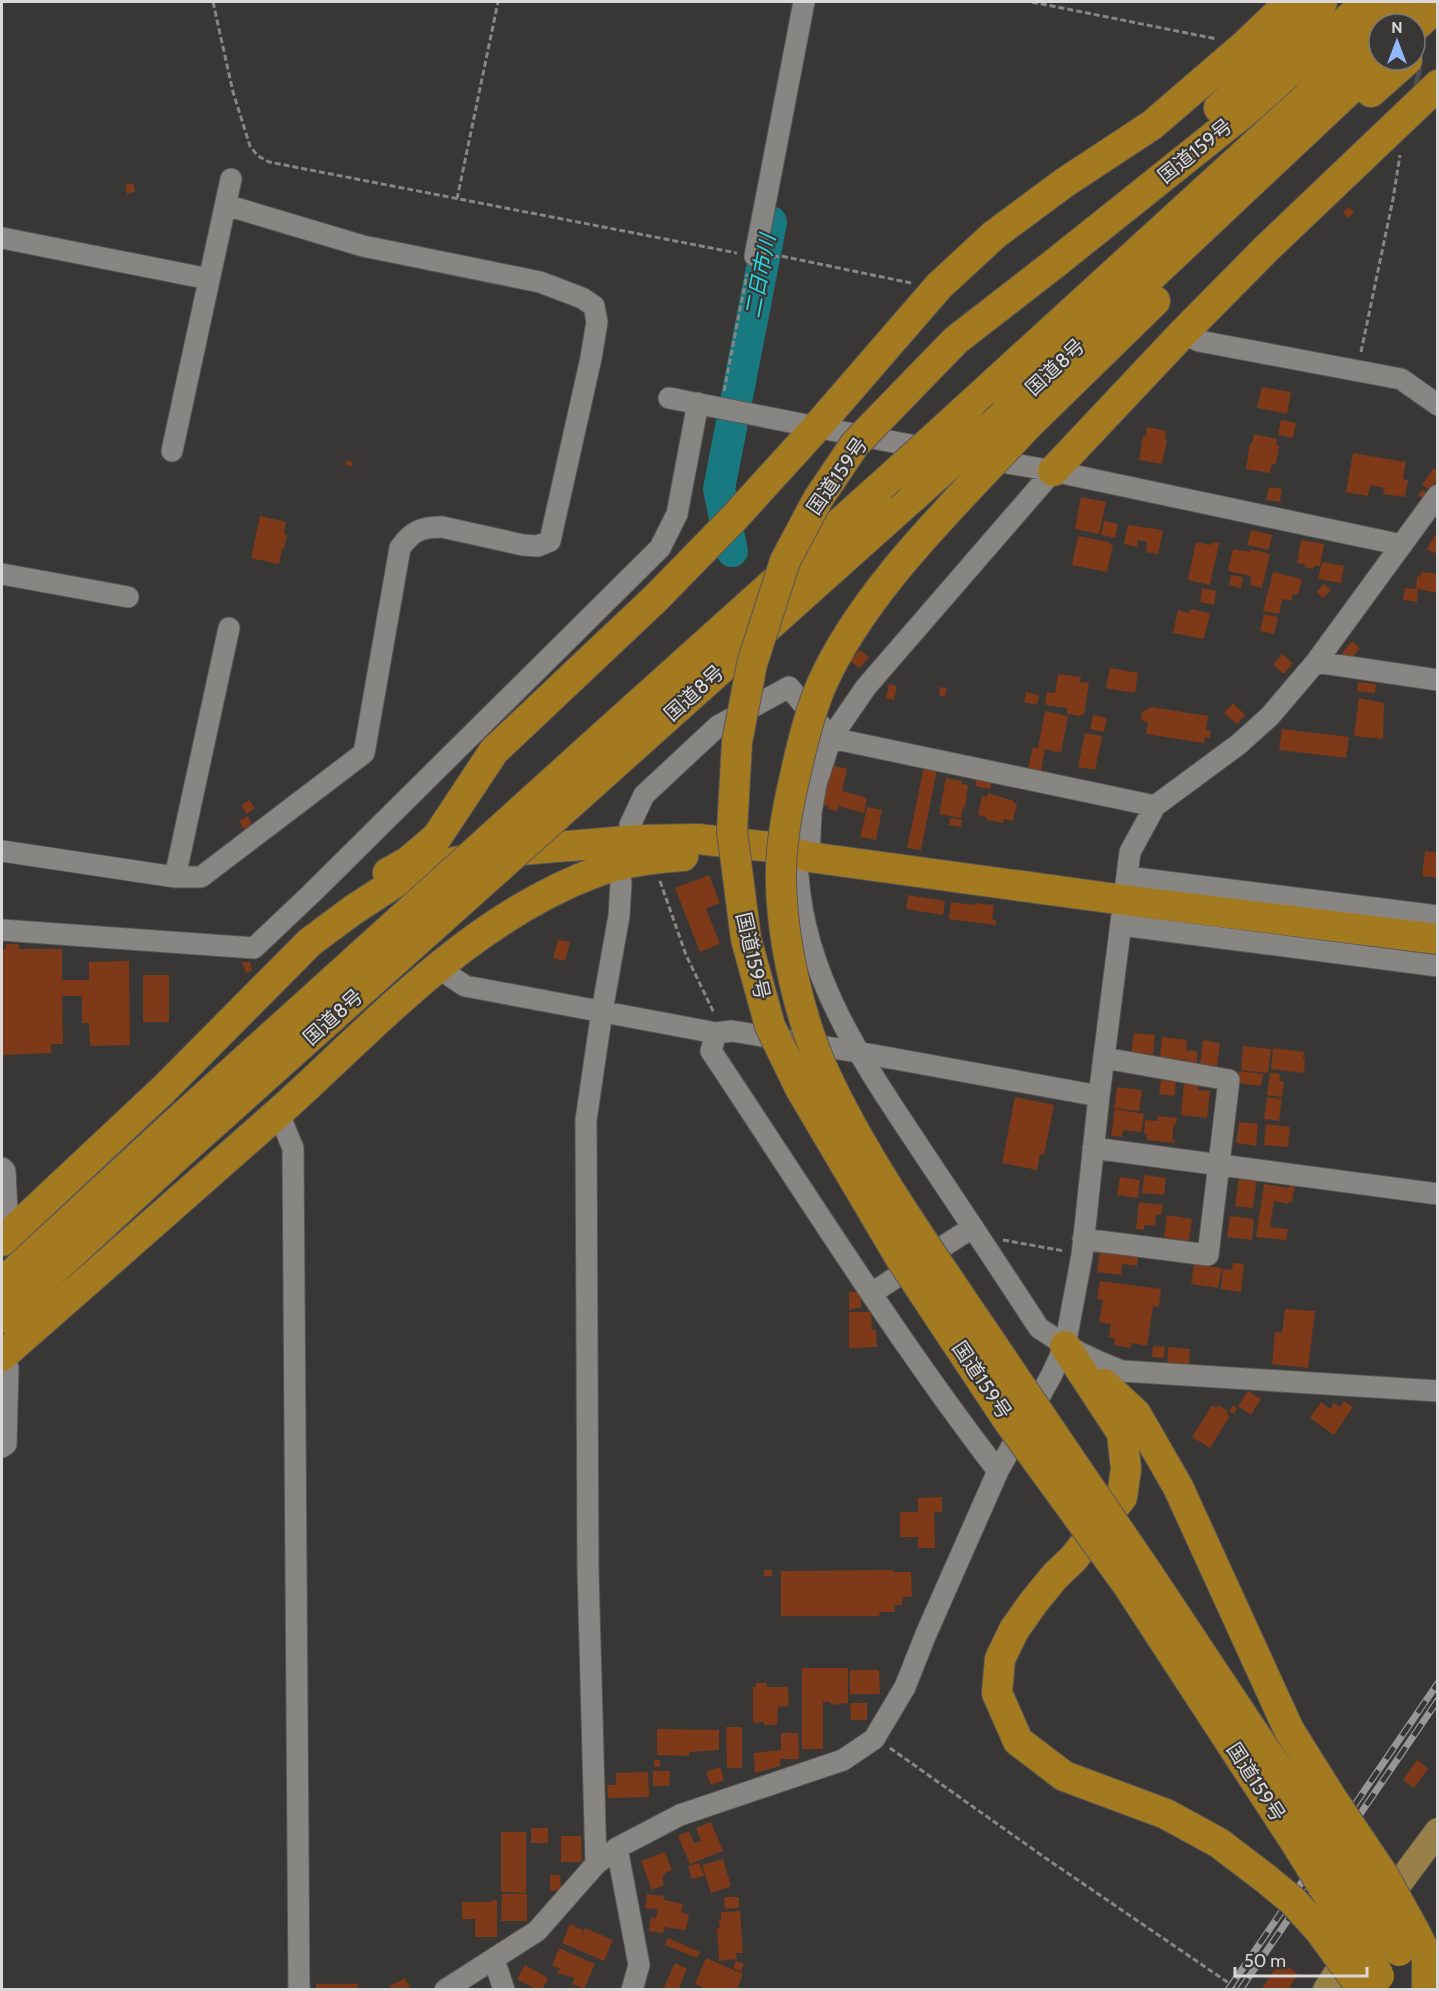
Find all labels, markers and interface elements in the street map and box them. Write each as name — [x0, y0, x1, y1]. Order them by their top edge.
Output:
north arrow — [1367, 12, 1427, 72]
text: N — [1391, 18, 1403, 37]
street label: 国道159号 — [1153, 114, 1237, 188]
water label: 二日市川 — [740, 230, 781, 320]
street label: 国道8号 — [1020, 334, 1090, 400]
street label: 国道159号 — [802, 433, 872, 519]
street label: 国道8号 — [659, 660, 729, 726]
street label: 国道159号 — [731, 910, 775, 1002]
street label: 国道8号 — [298, 984, 368, 1050]
street label: 国道159号 — [947, 1337, 1017, 1423]
street label: 国道159号 — [1222, 1738, 1290, 1826]
scale bar — [1235, 1940, 1367, 1978]
text: 50 m — [1244, 1950, 1286, 1972]

